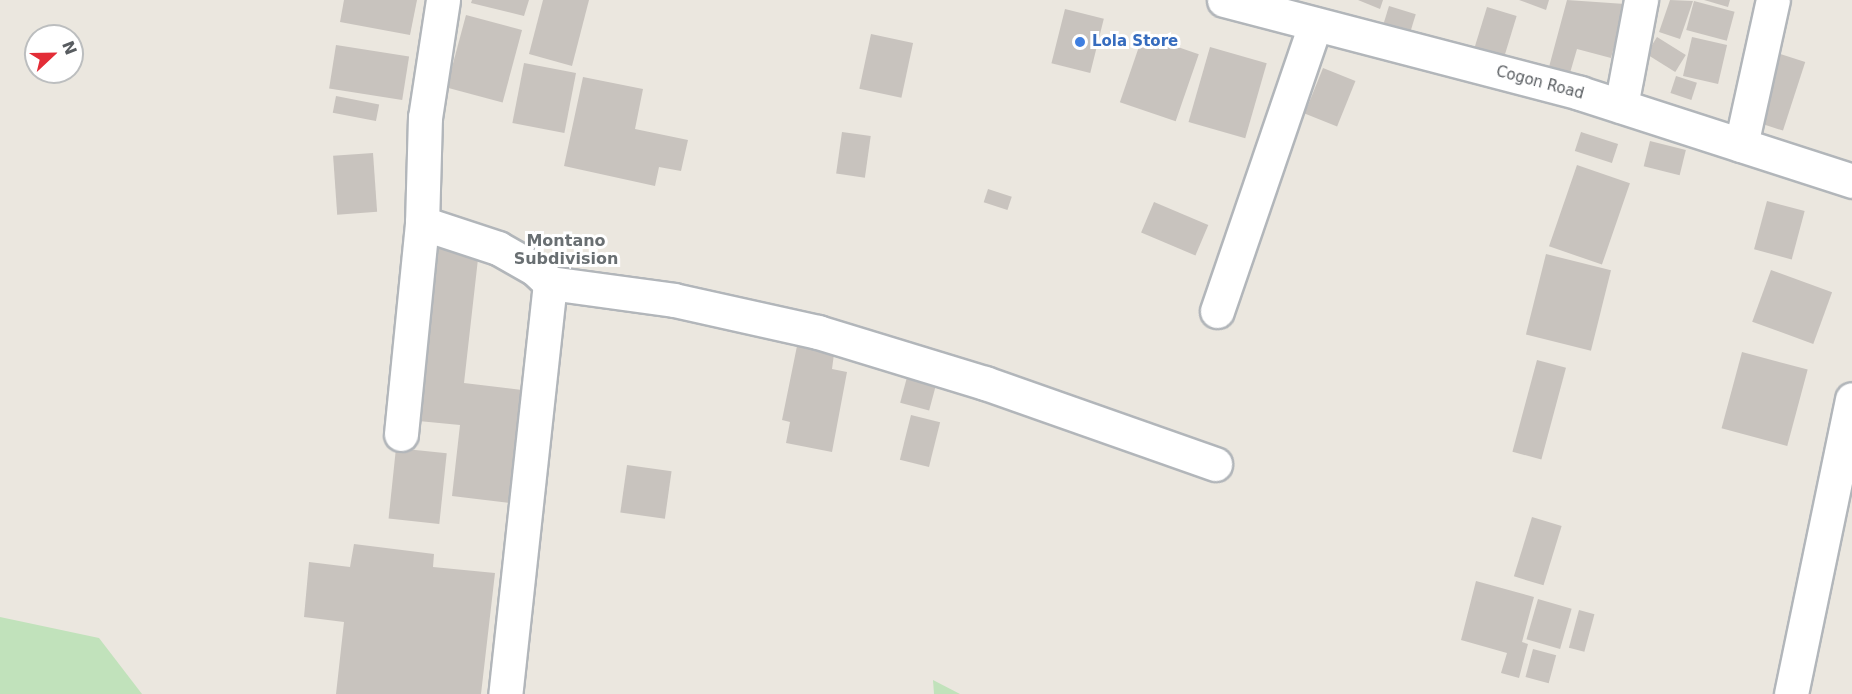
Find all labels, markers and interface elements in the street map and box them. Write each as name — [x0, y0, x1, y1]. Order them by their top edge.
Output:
north arrow — [24, 24, 84, 84]
place label: Lola Store — [1092, 33, 1178, 51]
marker: Lola Store — [1073, 35, 1087, 49]
text: N — [58, 38, 81, 58]
street label: Cogon Road — [1494, 63, 1586, 103]
district label: Montano Subdivision — [514, 231, 618, 269]

